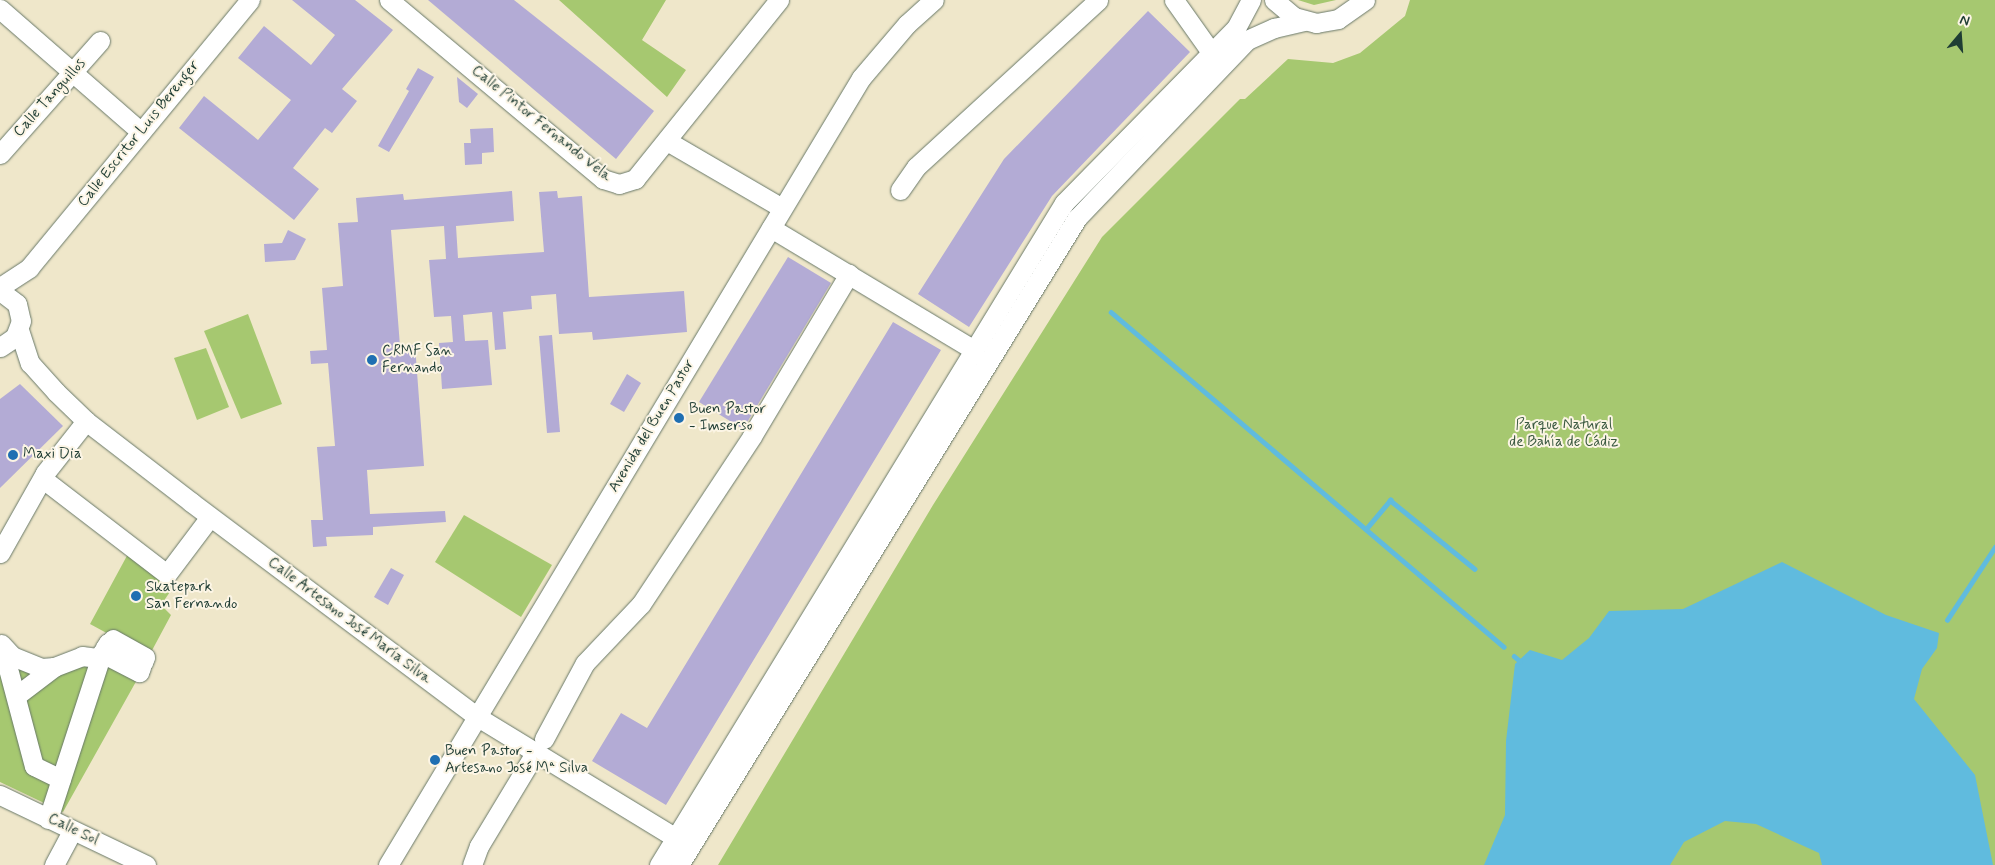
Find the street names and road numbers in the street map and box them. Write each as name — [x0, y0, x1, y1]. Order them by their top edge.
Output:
street label: Calle Tanguillos — [11, 57, 89, 139]
street label: Calle Escritor Luis Berenger — [74, 57, 204, 211]
street label: Calle Pintor Fernando Vela — [469, 63, 613, 185]
street label: Avenida del Buen Pastor — [605, 357, 699, 495]
street label: Calle Artesano José María Silva — [263, 553, 435, 689]
street label: Calle Sol — [44, 810, 102, 850]

